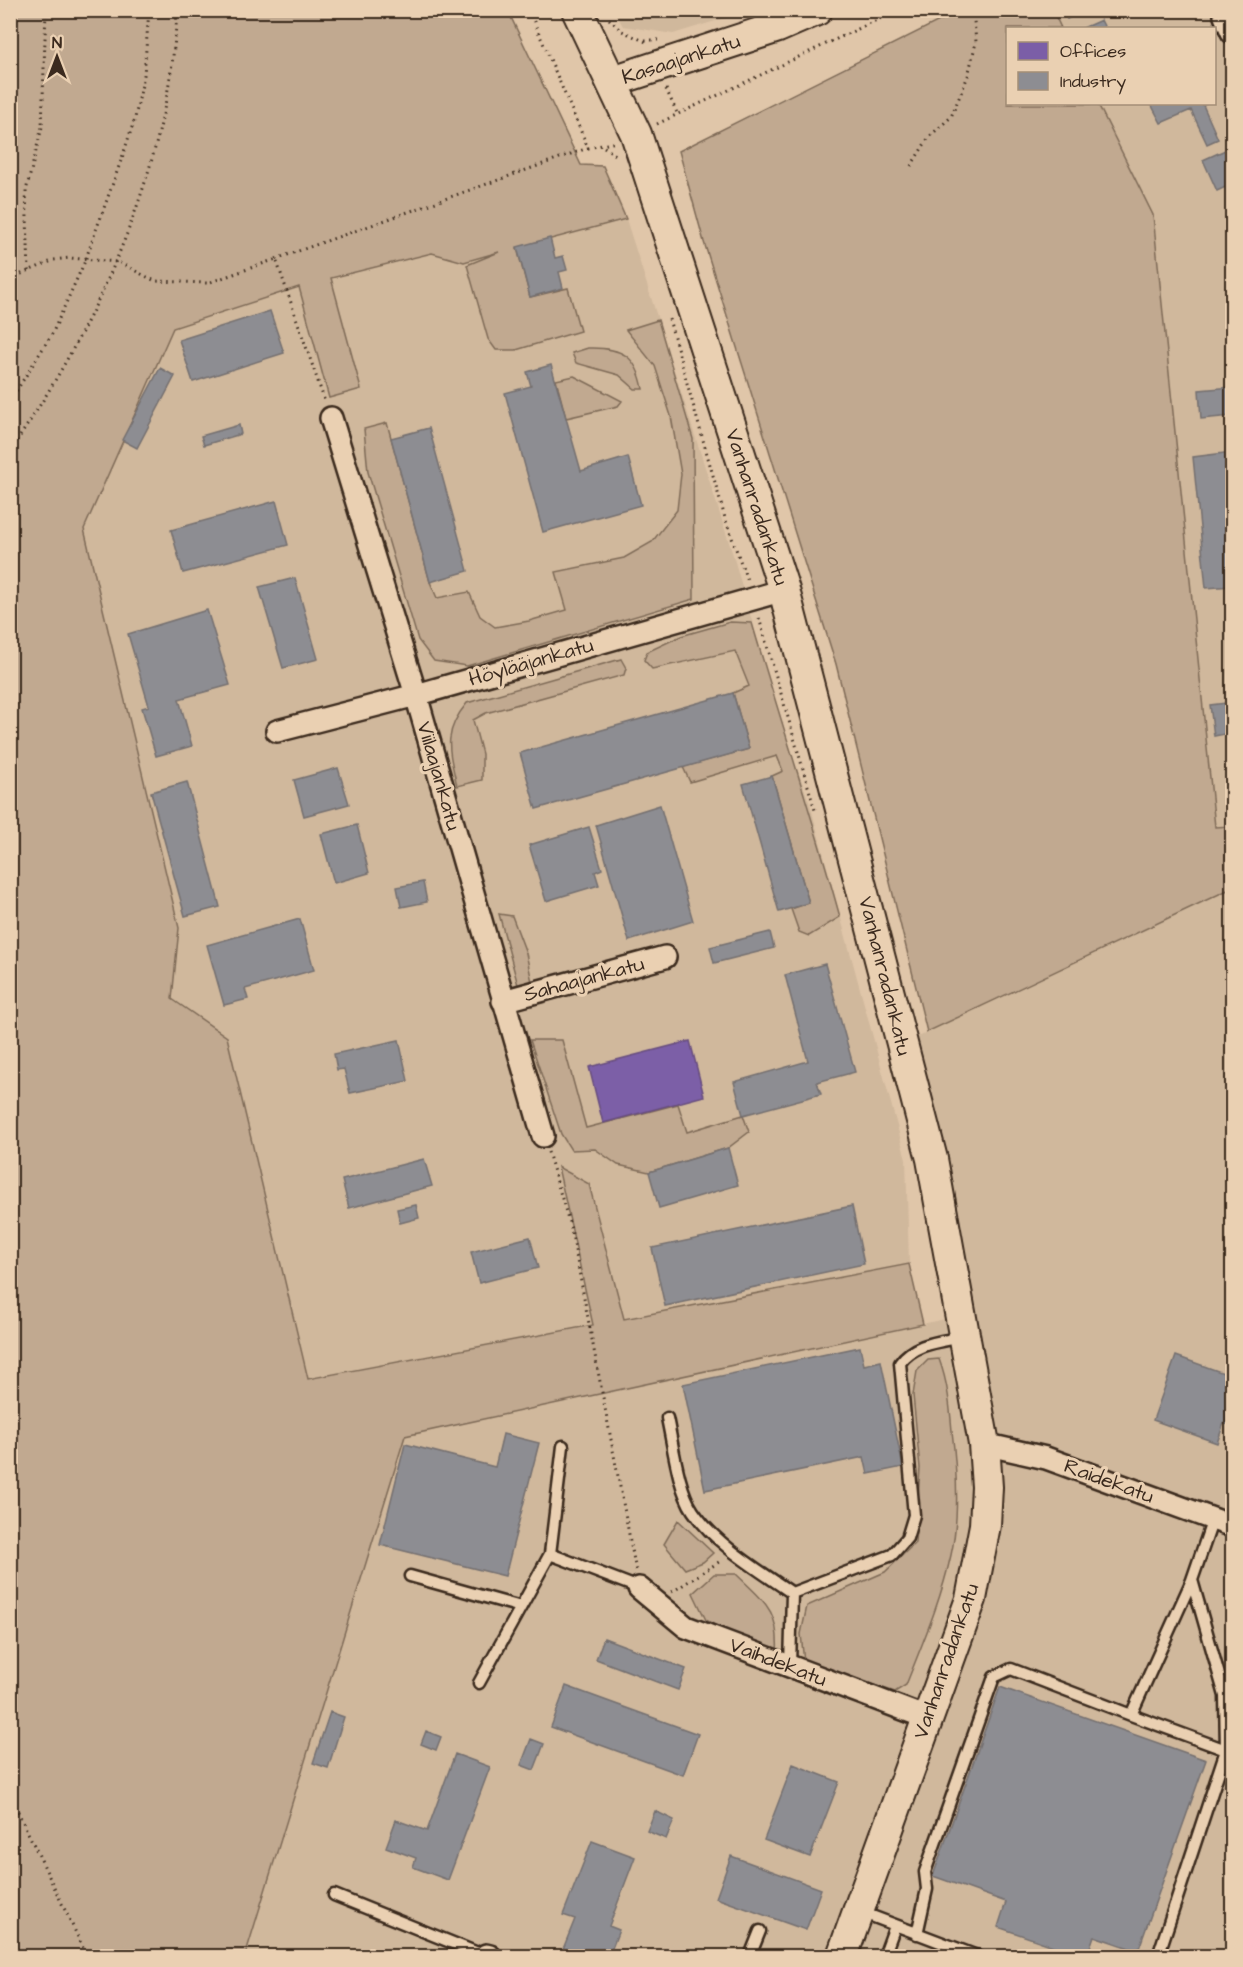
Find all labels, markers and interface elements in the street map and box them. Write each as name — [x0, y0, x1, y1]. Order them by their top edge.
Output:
street label: Kasaajankatu — [618, 26, 744, 92]
north arrow — [27, 27, 87, 87]
legend — [1006, 27, 1216, 105]
text: N — [52, 32, 62, 54]
text: Offices — [1060, 39, 1126, 64]
text: Industry — [1060, 69, 1126, 95]
street label: Vanhanradankatu — [718, 425, 796, 589]
street label: Höylääjankatu — [465, 630, 598, 696]
street label: Viilaajankatu — [410, 718, 468, 834]
street label: Vanhanradankatu — [851, 893, 919, 1059]
street label: Sahaajankatu — [521, 949, 648, 1009]
street label: Raidekatu — [1060, 1451, 1158, 1511]
street label: Vanhanradankatu — [906, 1579, 986, 1743]
street label: Vaihdekatu — [725, 1630, 831, 1694]

